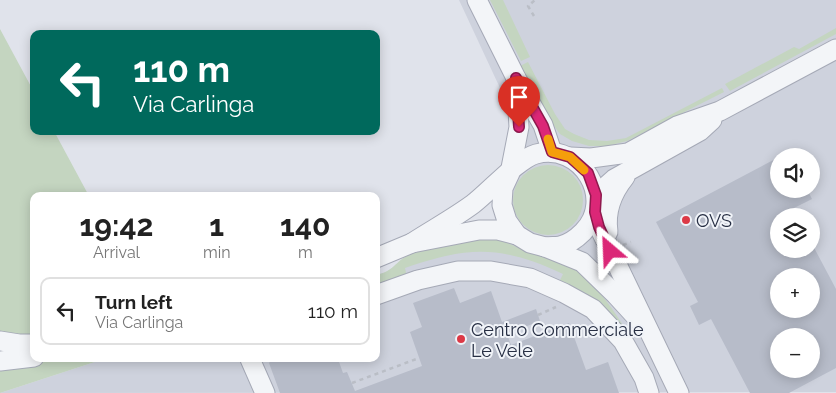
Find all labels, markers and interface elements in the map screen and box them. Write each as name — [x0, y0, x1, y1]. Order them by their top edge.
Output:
text: 110 m — [133, 49, 230, 90]
icon: left — [50, 50, 115, 115]
pin — [498, 76, 540, 127]
icon: arrive — [505, 83, 533, 111]
text: Via Carlinga — [133, 91, 254, 117]
map controls — [770, 148, 820, 378]
button: sound — [770, 148, 820, 198]
text: 19:42 — [80, 208, 153, 243]
text: 1 — [209, 208, 224, 243]
text: 140 — [280, 208, 330, 243]
button: layers — [770, 208, 820, 258]
place label: OVS — [696, 210, 732, 231]
marker: OVS — [680, 214, 692, 226]
position arrow — [583, 224, 635, 276]
text: Arrival — [93, 243, 140, 262]
text: min — [203, 243, 231, 262]
text: m — [298, 243, 313, 262]
button: + — [770, 268, 820, 318]
text: Turn left — [95, 291, 172, 313]
icon: left — [52, 297, 80, 325]
text: 110 m — [308, 300, 358, 322]
text: Via Carlinga — [95, 313, 183, 332]
place label: Centro Commerciale Le Vele — [471, 319, 644, 361]
button: − — [770, 328, 820, 378]
marker: Centro Commerciale Le Vele — [455, 333, 467, 345]

